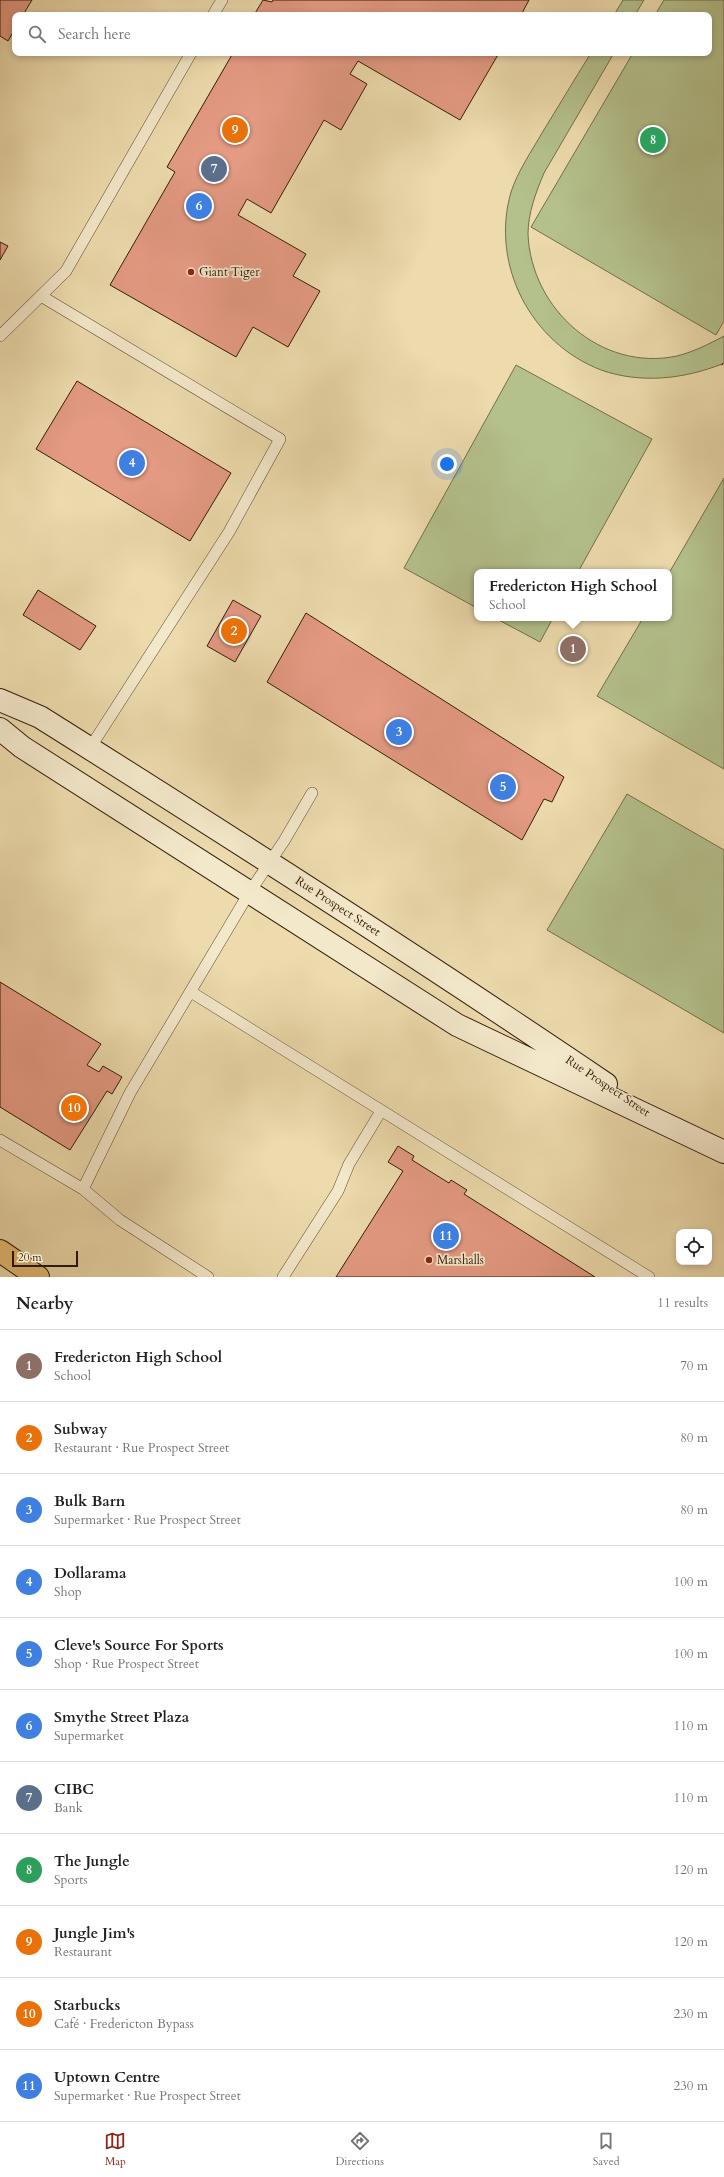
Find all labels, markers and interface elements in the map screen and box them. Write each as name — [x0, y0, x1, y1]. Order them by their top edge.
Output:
search box — [12, 12, 712, 56]
icon: search — [26, 23, 48, 45]
text: Search here — [58, 24, 131, 44]
pin: 9 — [222, 115, 248, 145]
pin: 8 — [640, 125, 666, 155]
pin: 7 — [201, 154, 227, 184]
pin: 6 — [186, 191, 212, 221]
place label: Giant Tiger — [199, 264, 260, 280]
marker: Giant Tiger — [186, 267, 196, 277]
pin: 4 — [119, 448, 145, 478]
your location — [437, 454, 457, 474]
popup — [474, 569, 672, 621]
text: Fredericton High School — [489, 576, 657, 596]
text: School — [489, 596, 526, 614]
pin: 2 — [221, 616, 247, 646]
pin: 1 — [560, 634, 586, 664]
pin: 3 — [386, 717, 412, 747]
pin: 5 — [490, 772, 516, 802]
street label: Rue Prospect Street — [292, 872, 384, 940]
street label: Rue Prospect Street — [563, 1052, 654, 1120]
pin: 10 — [61, 1093, 87, 1123]
pin: 11 — [433, 1221, 459, 1251]
map controls — [676, 1229, 712, 1265]
button: locate — [676, 1229, 712, 1265]
scale bar — [12, 1249, 78, 1268]
text: 20 m — [18, 1250, 42, 1265]
place label: Marshalls — [437, 1252, 484, 1268]
marker: Marshalls — [424, 1255, 434, 1265]
text: Nearby — [16, 1292, 73, 1315]
text: 11 results — [657, 1294, 708, 1312]
text: Fredericton High School — [54, 1347, 222, 1367]
text: 1 — [26, 1357, 32, 1375]
text: 70 m — [680, 1357, 708, 1375]
text: School — [54, 1367, 91, 1385]
text: Subway — [54, 1419, 107, 1439]
text: 2 — [26, 1429, 32, 1447]
text: 80 m — [680, 1429, 708, 1447]
text: Restaurant · Rue Prospect Street — [54, 1439, 229, 1457]
text: Bulk Barn — [54, 1491, 125, 1511]
text: 3 — [26, 1501, 32, 1519]
text: 80 m — [680, 1501, 708, 1519]
text: Supermarket · Rue Prospect Street — [54, 1511, 241, 1529]
text: Dollarama — [54, 1563, 127, 1583]
text: 4 — [26, 1573, 32, 1591]
text: 100 m — [674, 1573, 708, 1591]
text: Shop — [54, 1583, 82, 1601]
text: Cleve's Source For Sports — [54, 1635, 224, 1655]
text: 5 — [26, 1645, 32, 1663]
text: 100 m — [674, 1645, 708, 1663]
text: Shop · Rue Prospect Street — [54, 1655, 199, 1673]
text: Smythe Street Plaza — [54, 1707, 189, 1727]
text: 6 — [26, 1717, 32, 1735]
text: 110 m — [674, 1717, 708, 1735]
text: Supermarket — [54, 1727, 124, 1745]
text: CIBC — [54, 1779, 94, 1799]
text: 7 — [26, 1789, 32, 1807]
text: 110 m — [674, 1789, 708, 1807]
text: Bank — [54, 1799, 83, 1817]
text: The Jungle — [54, 1851, 130, 1871]
text: 8 — [26, 1861, 32, 1879]
text: 120 m — [674, 1861, 708, 1879]
text: Sports — [54, 1871, 88, 1889]
text: Jungle Jim's — [54, 1923, 135, 1943]
text: 9 — [26, 1933, 32, 1951]
text: 120 m — [674, 1933, 708, 1951]
text: Restaurant — [54, 1943, 112, 1961]
text: Starbucks — [54, 1995, 120, 2015]
text: 10 — [22, 2005, 36, 2023]
text: 230 m — [674, 2005, 708, 2023]
text: Café · Fredericton Bypass — [54, 2015, 194, 2033]
text: Uptown Centre — [54, 2067, 160, 2087]
text: 11 — [22, 2077, 36, 2095]
text: 230 m — [674, 2077, 708, 2095]
text: Supermarket · Rue Prospect Street — [54, 2087, 241, 2105]
tab: Map — [104, 2130, 126, 2169]
tab: Directions — [335, 2130, 384, 2169]
tab: Saved — [593, 2130, 620, 2169]

